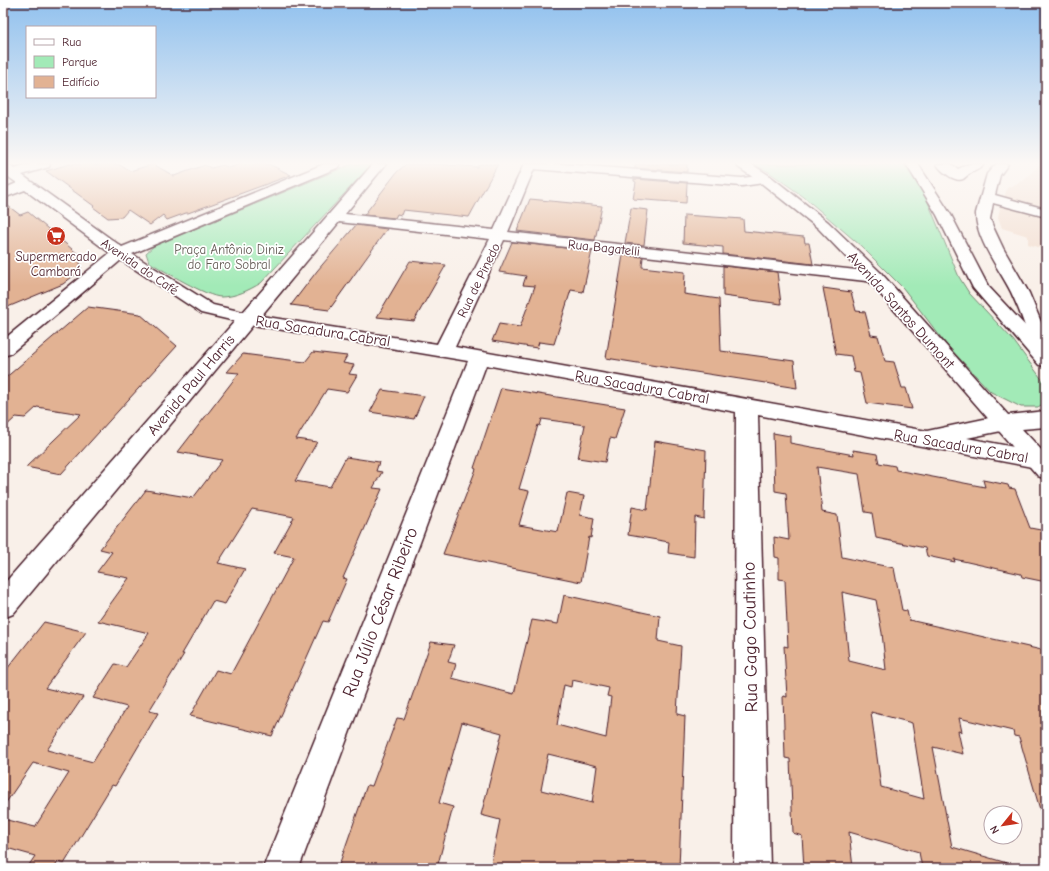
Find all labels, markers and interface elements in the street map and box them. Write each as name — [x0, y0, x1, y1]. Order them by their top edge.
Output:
legend — [26, 26, 156, 98]
text: Rua — [62, 35, 81, 49]
text: Parque — [62, 55, 97, 69]
text: Edifício — [62, 75, 99, 89]
supermarket icon: Supermercado Cambará — [45, 225, 67, 247]
street label: Avenida do Café — [98, 235, 182, 298]
street label: Rua Bagatelli — [567, 236, 641, 259]
street label: Rua de Pinedo — [454, 240, 503, 320]
park label: Praça Antônio Diniz do Faro Sobral — [174, 242, 284, 272]
street label: Avenida Santos Dumont — [843, 248, 959, 373]
place label: Supermercado Cambará — [15, 249, 97, 279]
street label: Rua Sacadura Cabral — [254, 311, 392, 351]
street label: Avenida Paul Harris — [144, 331, 238, 439]
street label: Rua Sacadura Cabral — [573, 366, 711, 408]
street label: Rua Sacadura Cabral — [892, 425, 1030, 467]
street label: Rua Júlio César Ribeiro — [338, 524, 423, 700]
street label: Rua Gago Coutinho — [739, 562, 762, 712]
north arrow — [983, 805, 1023, 845]
text: N — [987, 823, 1002, 836]

